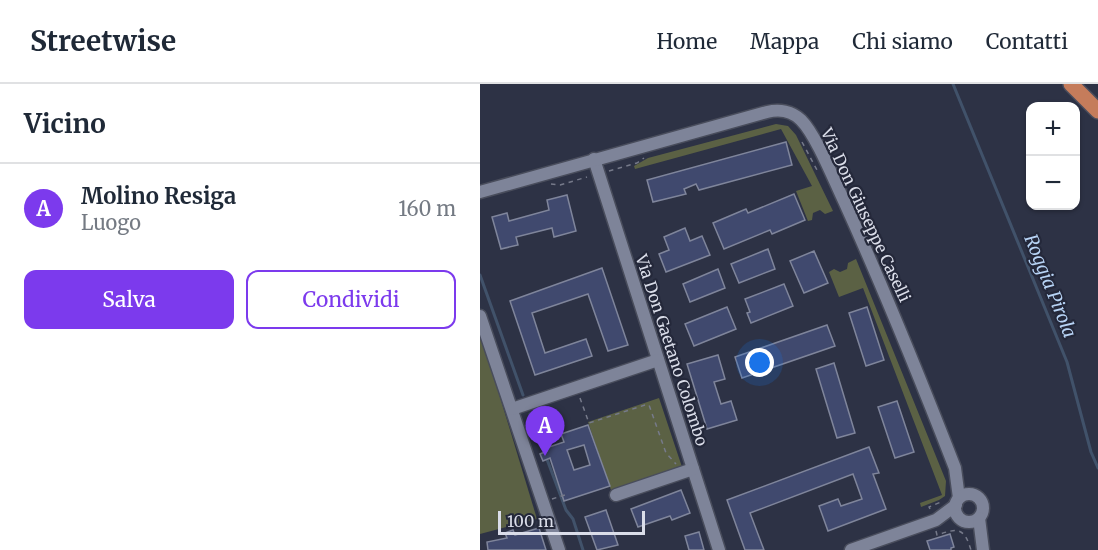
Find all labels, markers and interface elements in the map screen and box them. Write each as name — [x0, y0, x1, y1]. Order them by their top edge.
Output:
text: Streetwise — [30, 23, 176, 59]
text: Home — [657, 28, 717, 55]
text: Mappa — [750, 28, 819, 55]
text: Chi siamo — [852, 28, 953, 55]
text: Contatti — [986, 28, 1068, 55]
map controls — [1026, 102, 1080, 210]
button: + — [1026, 102, 1080, 156]
text: Vicino — [24, 107, 106, 140]
street label: Via Don Giuseppe Caselli — [816, 124, 915, 305]
button: − — [1026, 156, 1080, 210]
text: Molino Resiga — [81, 182, 236, 210]
text: A — [36, 196, 51, 221]
text: 160 m — [398, 196, 456, 221]
text: Luogo — [81, 210, 141, 235]
water label: Roggia Pirola — [1019, 231, 1082, 341]
street label: Via Don Gaetano Colombo — [631, 251, 712, 448]
button: Salva — [24, 270, 234, 329]
button: Condividi — [246, 270, 456, 329]
your location — [745, 348, 774, 377]
pin: A — [526, 406, 564, 456]
scale bar — [498, 508, 645, 536]
text: 100 m — [507, 511, 554, 531]

